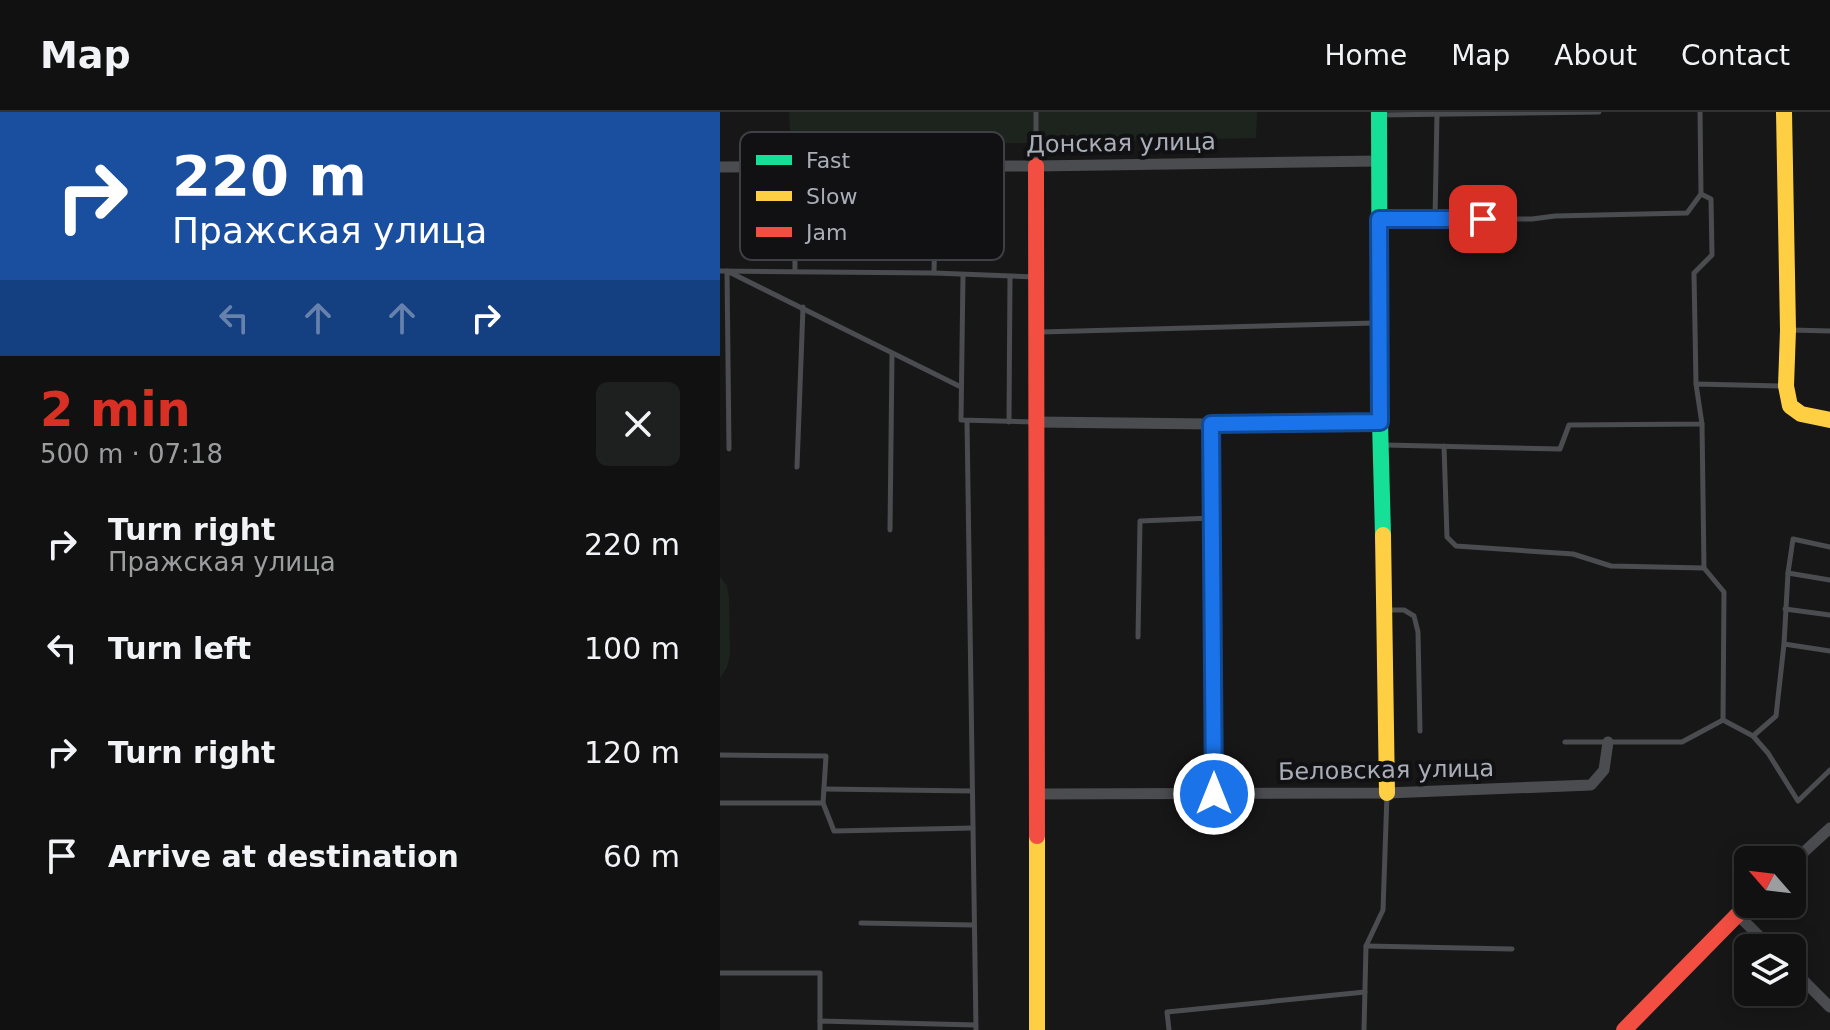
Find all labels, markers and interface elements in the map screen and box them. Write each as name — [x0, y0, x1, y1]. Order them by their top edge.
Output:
text: Map — [40, 33, 131, 77]
text: Home — [1324, 39, 1407, 72]
text: Map — [1451, 39, 1510, 72]
text: About — [1554, 39, 1637, 72]
text: Contact — [1681, 39, 1790, 72]
street label: Донская улица — [1026, 127, 1216, 159]
legend — [740, 132, 1004, 260]
text: 220 m — [172, 143, 367, 208]
icon: right — [40, 144, 144, 248]
text: Fast — [806, 148, 851, 173]
text: Slow — [806, 184, 858, 209]
pin — [1449, 185, 1517, 253]
icon: arrive — [1461, 197, 1505, 241]
text: Пражская улица — [172, 210, 487, 251]
text: Jam — [804, 220, 847, 245]
icon: left — [212, 296, 256, 340]
icon: ahead — [296, 296, 340, 340]
icon: ahead — [380, 296, 424, 340]
icon: right — [464, 296, 508, 340]
text: 2 min — [40, 381, 191, 437]
button: close — [596, 382, 680, 466]
text: 500 m · 07:18 — [40, 439, 223, 469]
text: Turn right — [108, 512, 275, 547]
icon: right — [40, 522, 84, 566]
text: 220 m — [584, 527, 680, 562]
text: Пражская улица — [108, 547, 336, 577]
icon: left — [40, 626, 84, 670]
text: Turn left — [108, 631, 251, 666]
text: 100 m — [584, 631, 680, 666]
icon: right — [40, 730, 84, 774]
text: Turn right — [108, 735, 275, 770]
text: 120 m — [584, 735, 680, 770]
position arrow — [1172, 752, 1256, 836]
street label: Беловская улица — [1278, 754, 1494, 786]
icon: arrive — [40, 834, 84, 878]
text: Arrive at destination — [108, 839, 459, 874]
text: 60 m — [603, 839, 680, 874]
north arrow — [1734, 846, 1806, 918]
map controls — [1734, 846, 1806, 1006]
button: layers — [1734, 934, 1806, 1006]

